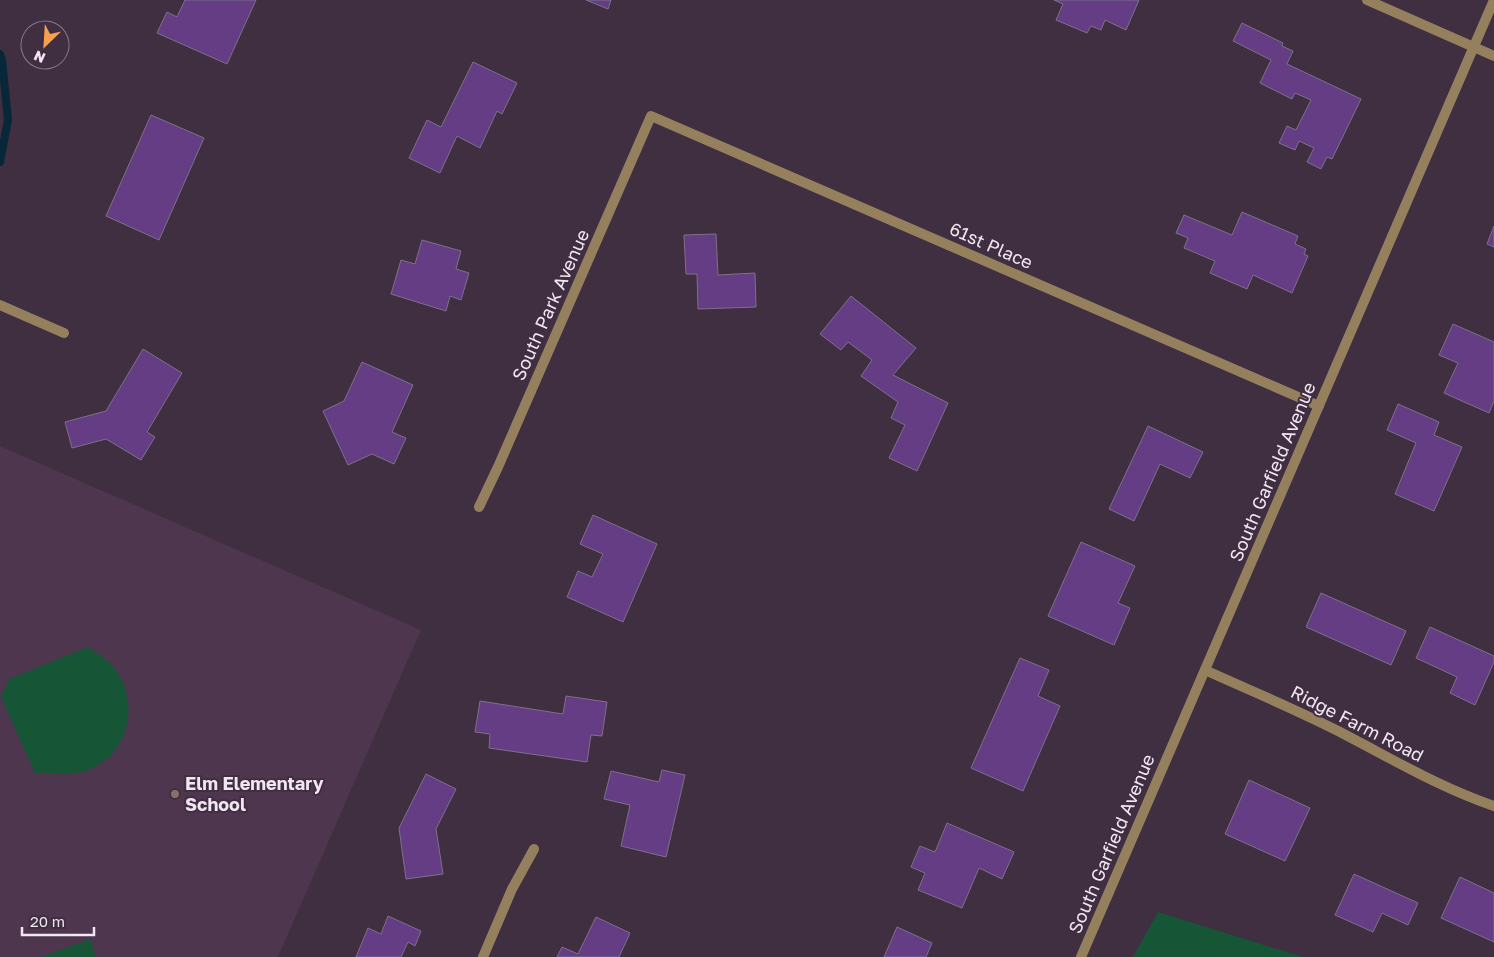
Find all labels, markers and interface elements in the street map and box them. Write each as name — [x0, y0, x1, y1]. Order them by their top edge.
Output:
north arrow — [20, 20, 70, 70]
text: N — [31, 47, 48, 67]
street label: 61st Place — [946, 217, 1036, 273]
street label: South Park Avenue — [507, 226, 593, 384]
street label: South Garfield Avenue — [1224, 379, 1320, 565]
street label: Ridge Farm Road — [1287, 680, 1428, 766]
street label: South Garfield Avenue — [1063, 751, 1159, 937]
place label: Elm Elementary School — [185, 772, 324, 815]
marker: Elm Elementary School — [169, 788, 181, 800]
scale bar — [22, 904, 95, 936]
text: 20 m — [30, 912, 65, 930]

